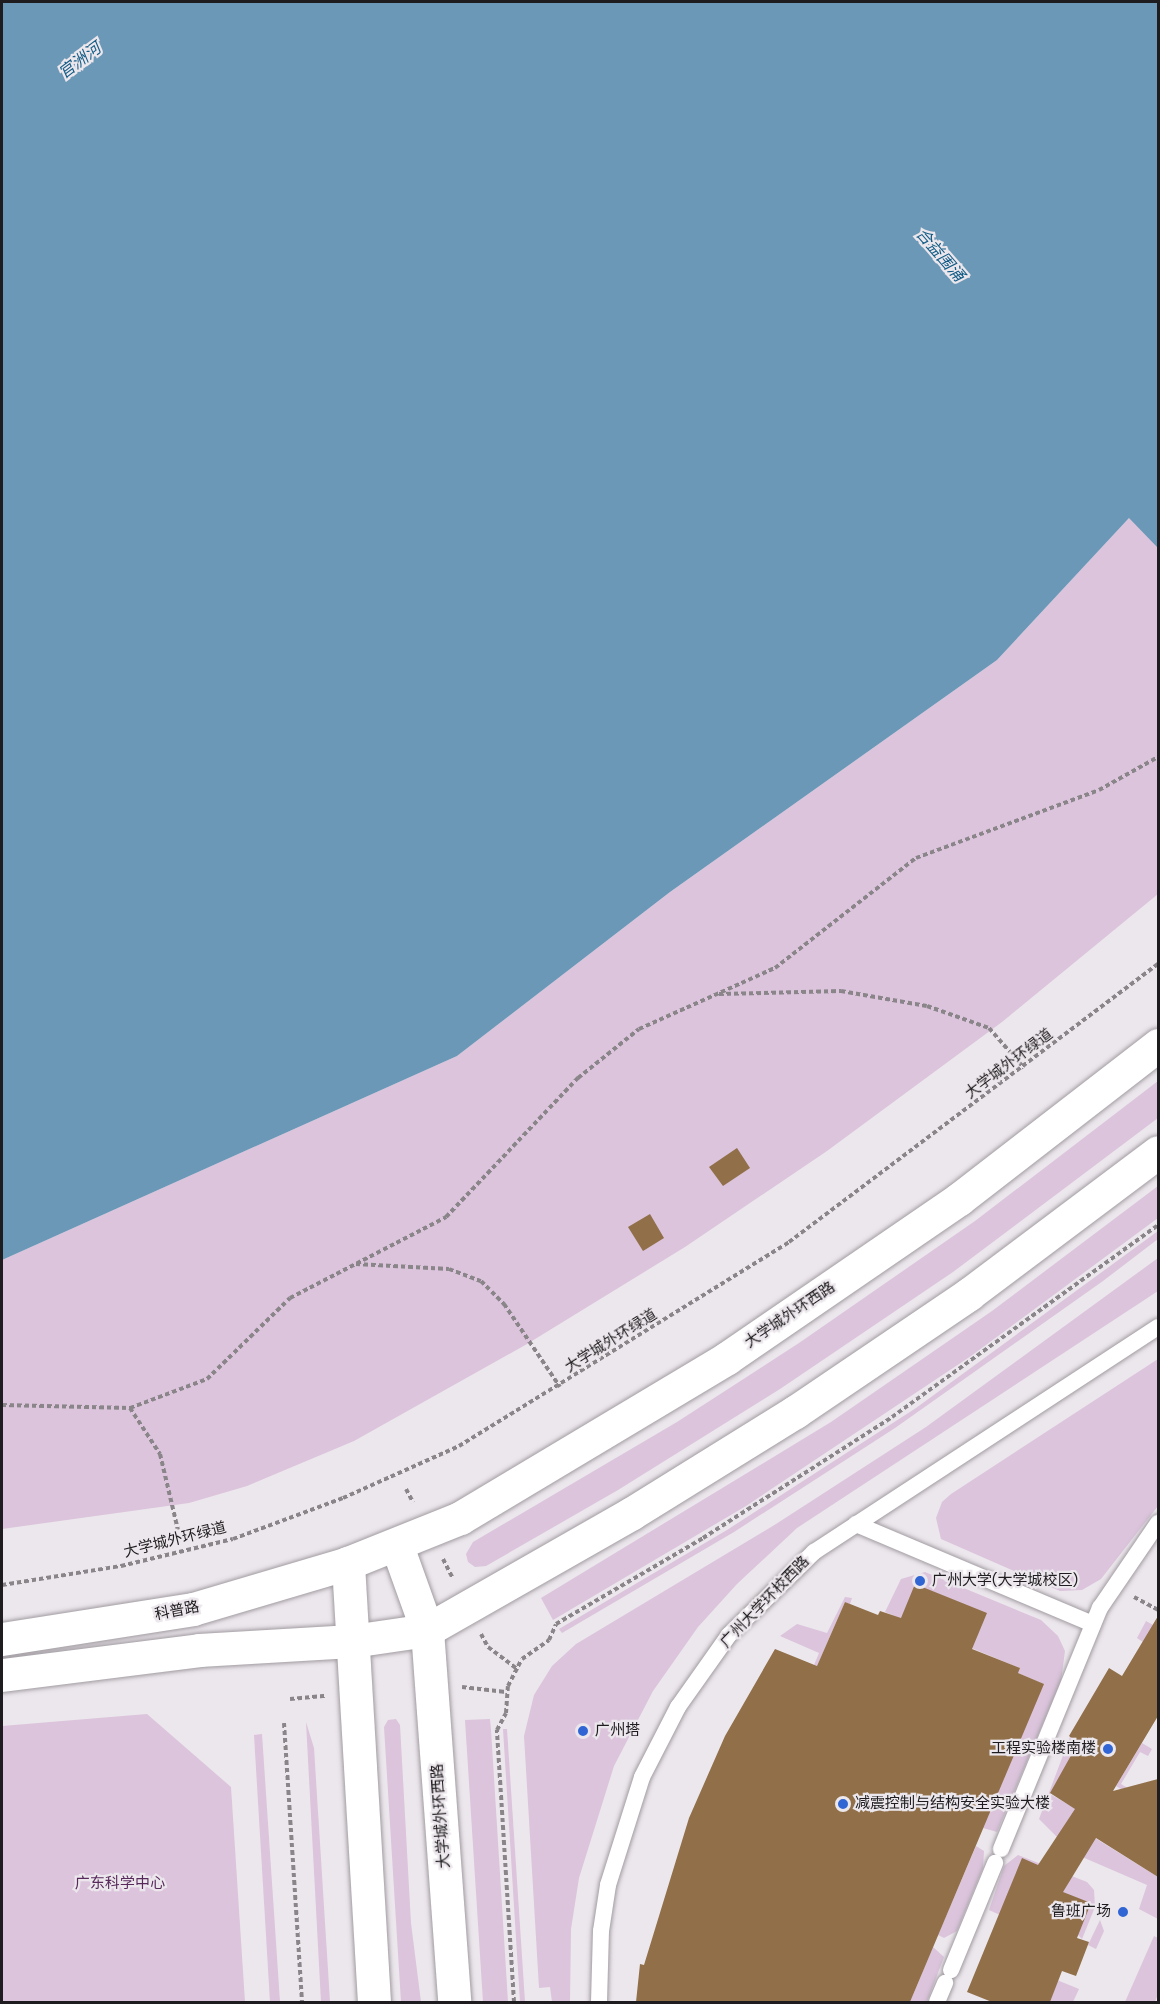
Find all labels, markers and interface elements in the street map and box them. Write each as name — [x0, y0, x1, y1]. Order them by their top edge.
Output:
water label: 官洲河 — [55, 39, 105, 83]
water label: 合益围涌 — [912, 225, 968, 285]
street label: 大学城外环绿道 — [962, 1025, 1056, 1103]
street label: 大学城外环西路 — [741, 1278, 839, 1352]
street label: 大学城外环绿道 — [562, 1306, 660, 1376]
street label: 大学城外环绿道 — [122, 1519, 228, 1561]
street label: 广州大学环校西路 — [717, 1553, 813, 1651]
place label: 广州大学(大学城校区) — [932, 1572, 1078, 1590]
marker: 广州大学(大学城校区) — [913, 1574, 927, 1588]
street label: 科普路 — [153, 1598, 201, 1624]
place label: 广州塔 — [595, 1722, 640, 1740]
marker: 广州塔 — [576, 1724, 590, 1738]
place label: 工程实验楼南楼 — [991, 1740, 1096, 1758]
marker: 工程实验楼南楼 — [1101, 1742, 1115, 1756]
street label: 大学城外环西路 — [428, 1763, 454, 1869]
place label: 减震控制与结构安全实验大楼 — [855, 1795, 1050, 1813]
marker: 减震控制与结构安全实验大楼 — [836, 1797, 850, 1811]
park label: 广东科学中心 — [75, 1875, 165, 1893]
place label: 鲁班广场 — [1051, 1903, 1111, 1921]
marker: 鲁班广场 — [1116, 1905, 1130, 1919]

